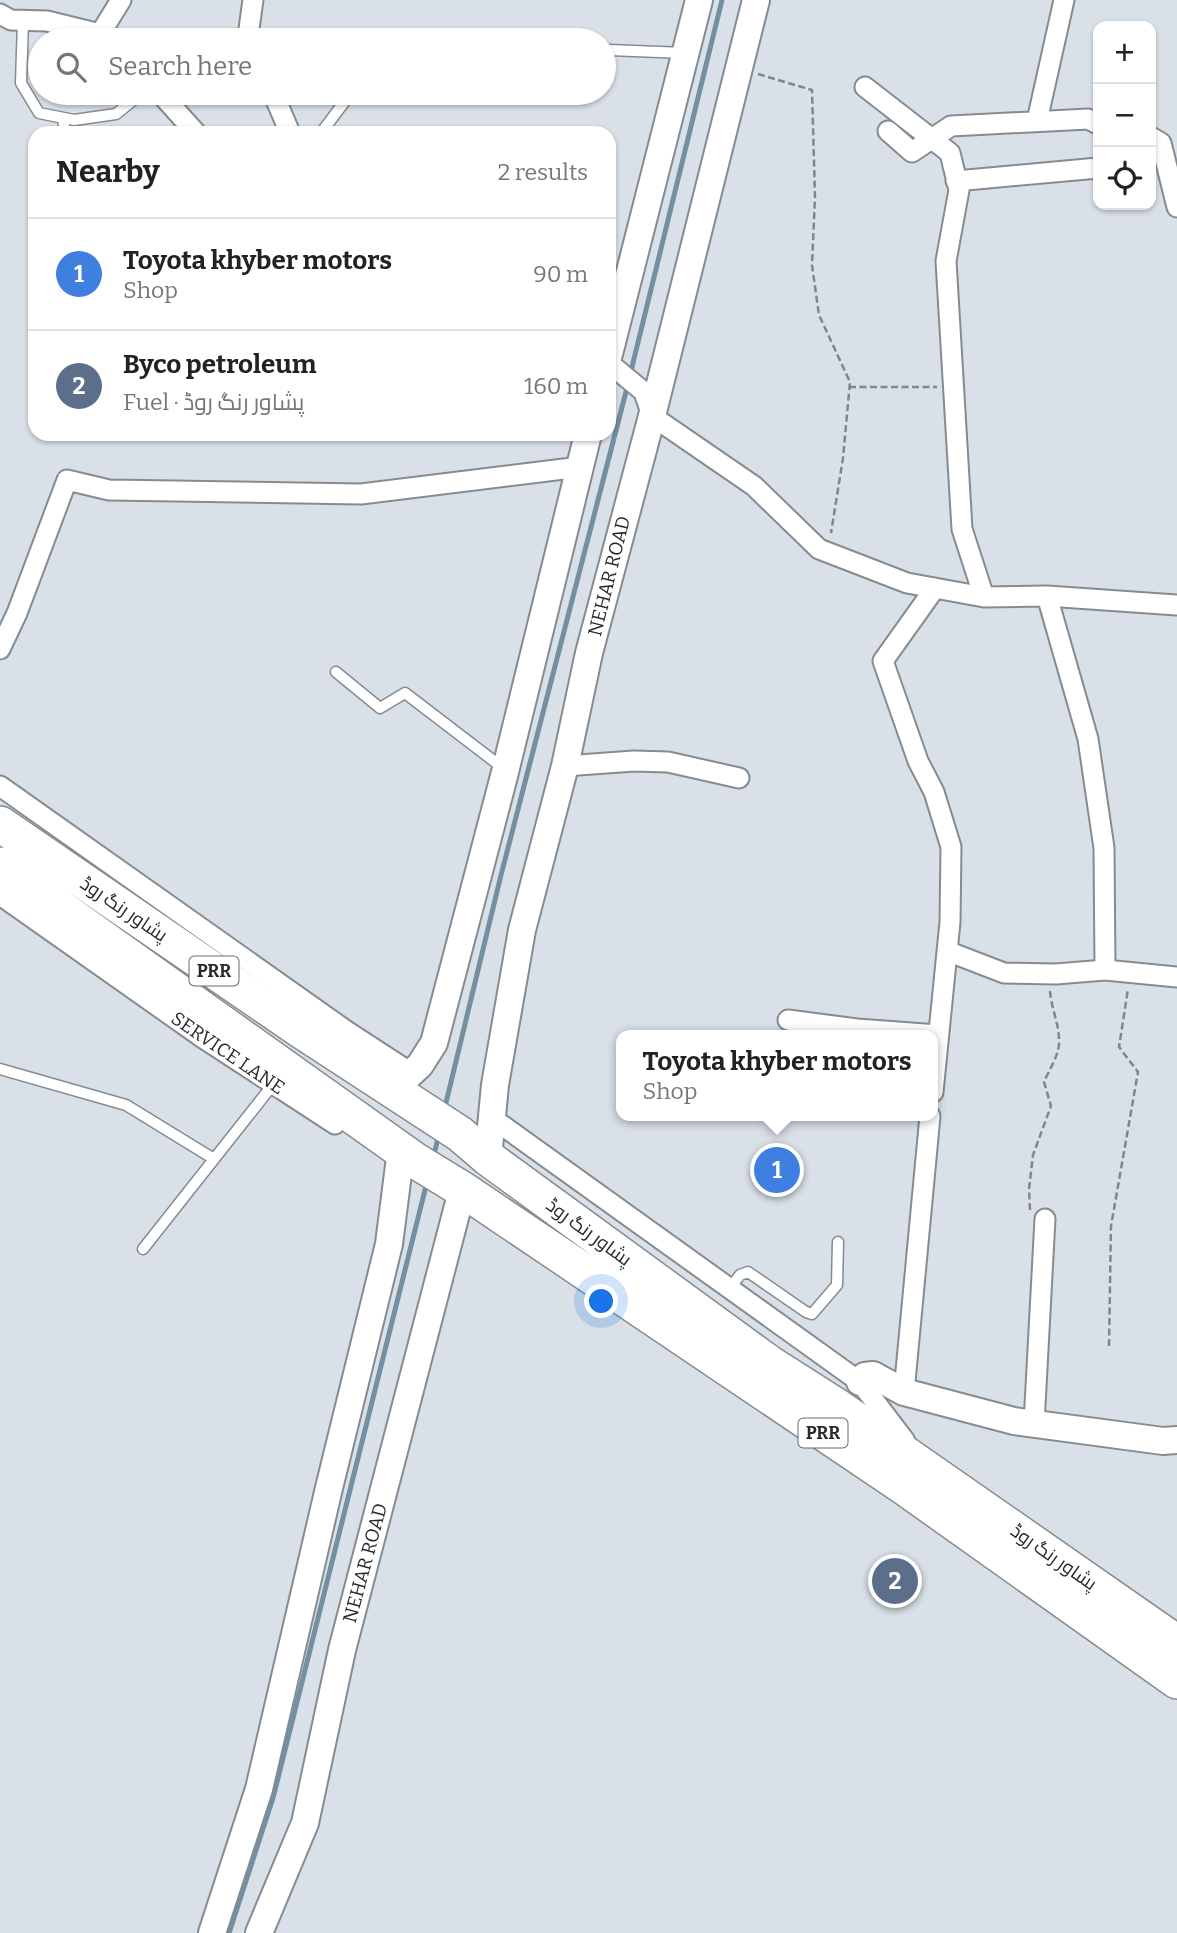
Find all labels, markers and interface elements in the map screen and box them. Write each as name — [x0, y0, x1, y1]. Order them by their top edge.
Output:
map controls — [1093, 21, 1156, 210]
button: + — [1093, 21, 1156, 84]
search box — [28, 28, 616, 105]
icon: search — [52, 48, 90, 86]
text: Search here — [108, 51, 252, 82]
button: − — [1093, 84, 1156, 147]
button: locate — [1093, 147, 1156, 210]
text: Nearby — [56, 154, 160, 190]
text: 2 results — [498, 158, 588, 186]
text: Toyota khyber motors — [123, 245, 392, 276]
text: 1 — [74, 260, 84, 288]
text: 90 m — [533, 260, 588, 288]
text: Shop — [123, 276, 178, 304]
text: Byco petroleum — [123, 349, 317, 380]
text: 2 — [73, 372, 85, 400]
text: 160 m — [524, 372, 588, 400]
text: Fuel · پشاور رنگ روڈ — [123, 388, 304, 416]
street label: NEHAR ROAD — [583, 514, 635, 638]
street label: پشاور رنگ روڈ — [76, 871, 172, 947]
road number: PRR — [190, 956, 238, 986]
street label: SERVICE LANE — [167, 1007, 289, 1099]
popup — [616, 1030, 938, 1121]
text: Toyota khyber motors — [643, 1046, 911, 1077]
text: Shop — [643, 1077, 698, 1105]
pin: 1 — [754, 1144, 800, 1196]
street label: پشاور رنگ روڈ — [541, 1193, 636, 1272]
your location — [584, 1284, 618, 1318]
road number: PRR — [798, 1418, 848, 1448]
street label: NEHAR ROAD — [338, 1501, 392, 1625]
street label: پشاور رنگ روڈ — [1006, 1519, 1102, 1596]
pin: 2 — [872, 1555, 918, 1607]

